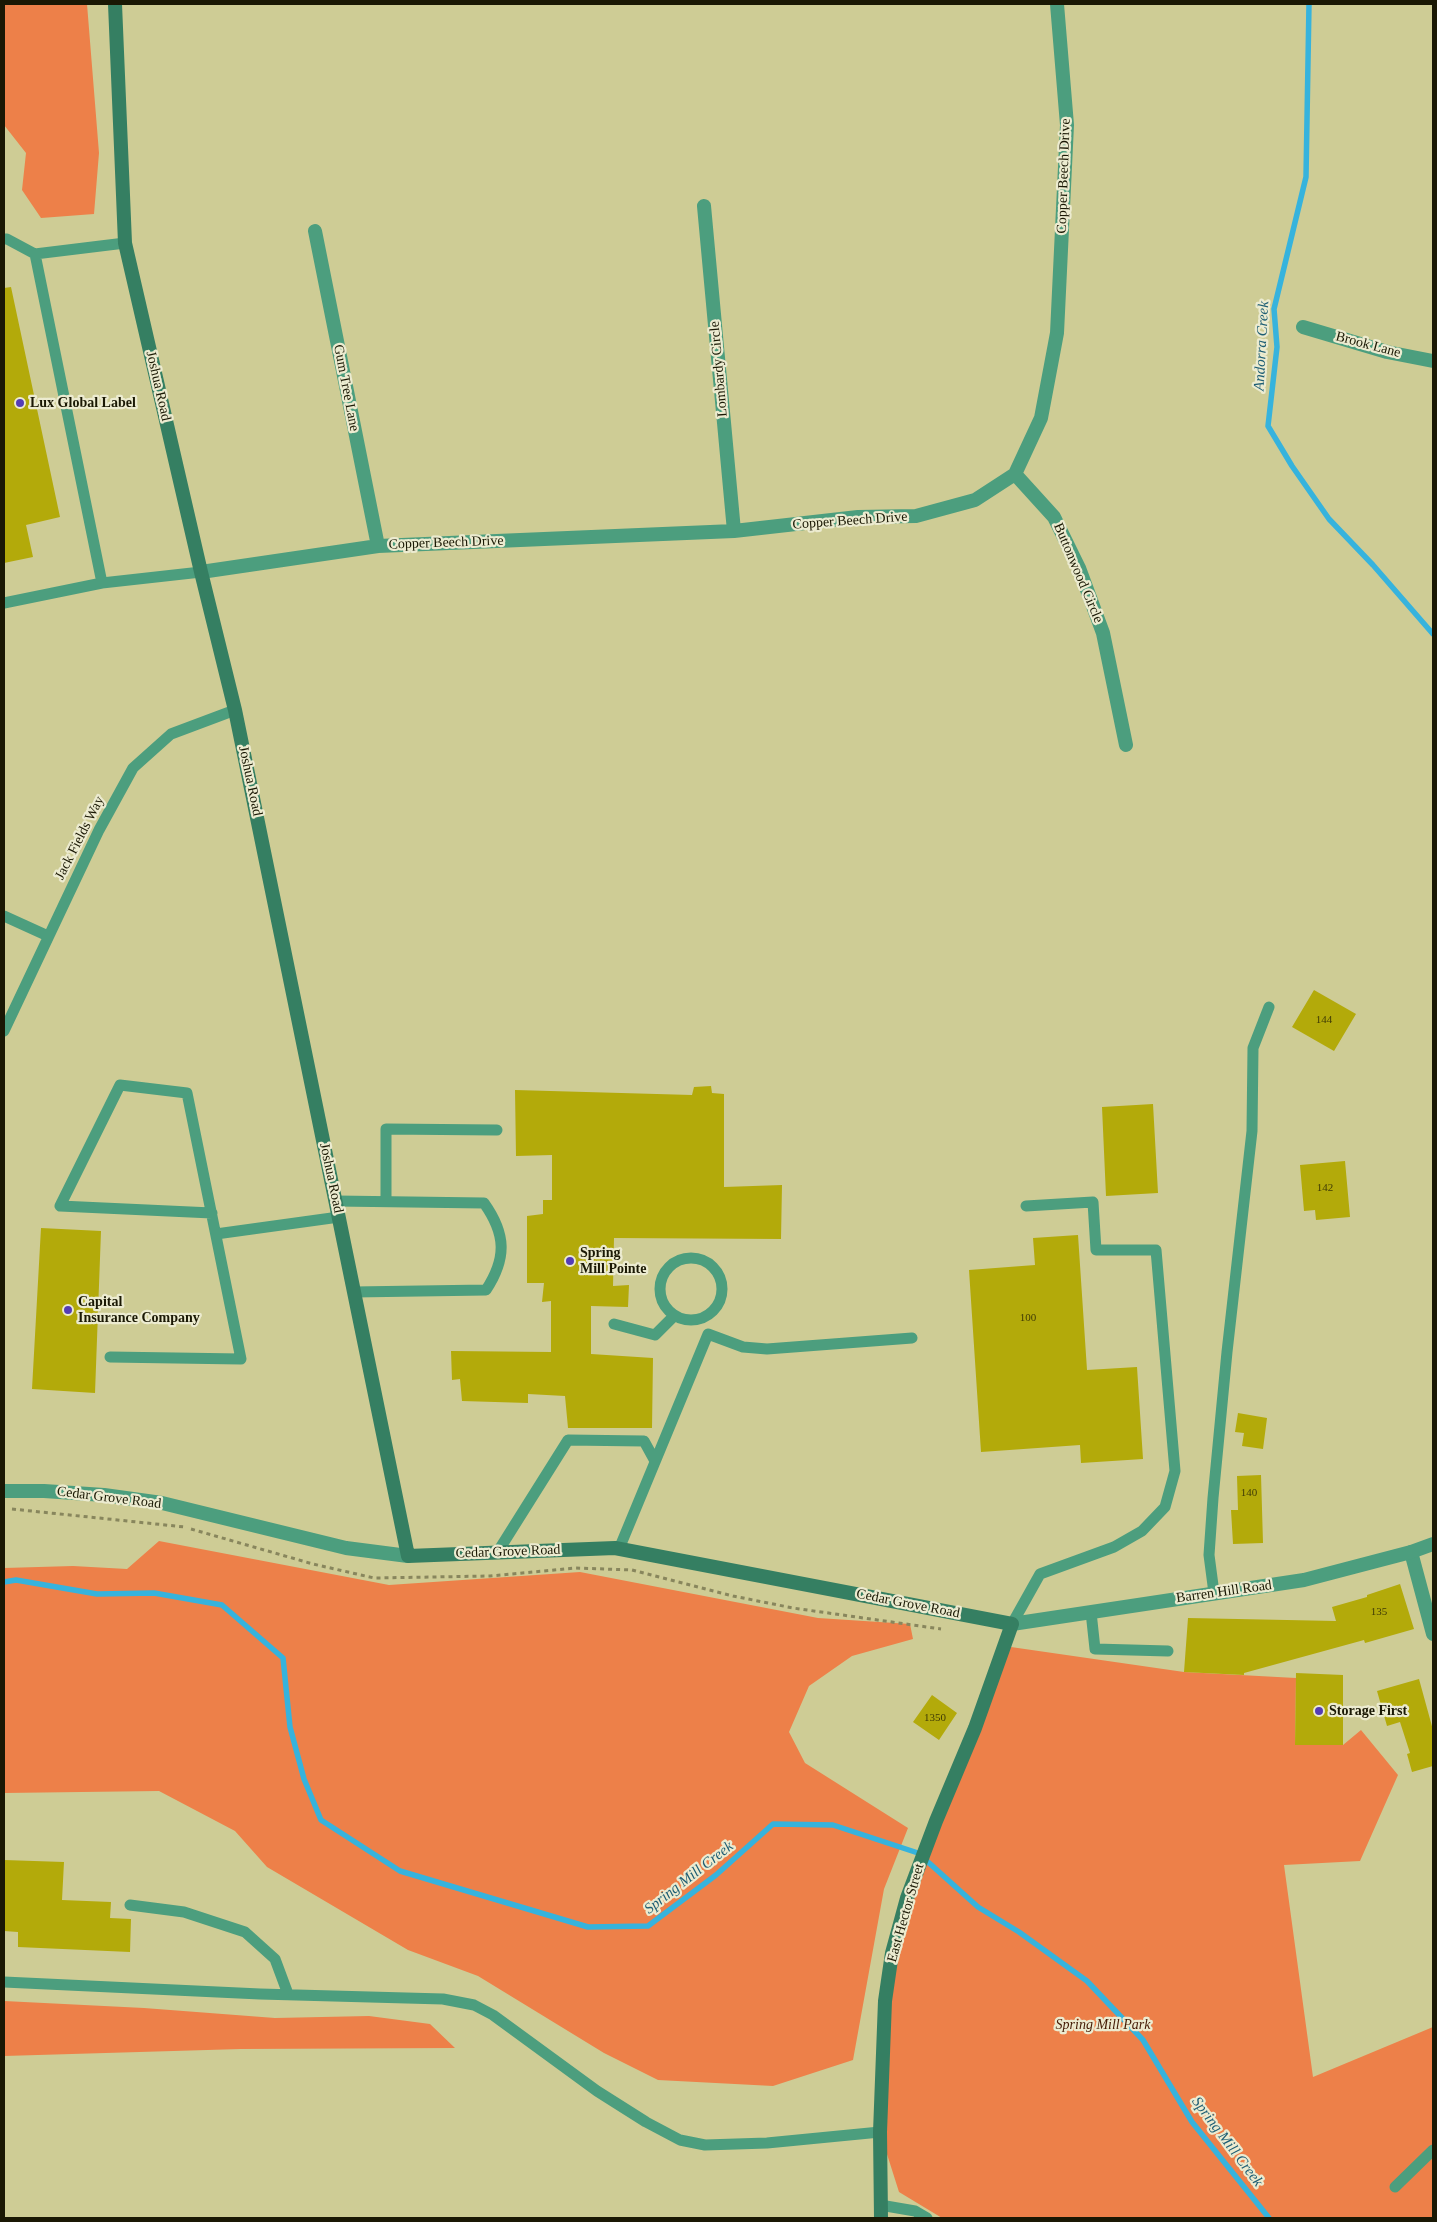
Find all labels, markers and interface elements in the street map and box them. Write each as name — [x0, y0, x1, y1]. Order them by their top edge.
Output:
street label: Copper Beech Drive — [1054, 118, 1074, 234]
water label: Andorra Creek — [1251, 301, 1273, 391]
street label: Lombardy Circle — [706, 320, 732, 418]
street label: Brook Lane — [1334, 328, 1402, 362]
street label: Gum Tree Lane — [329, 343, 363, 433]
street label: Joshua Road — [142, 349, 174, 423]
place label: Lux Global Label — [30, 395, 136, 411]
marker: Lux Global Label — [14, 397, 26, 409]
street label: Copper Beech Drive — [792, 509, 908, 533]
street label: Buttonwood Circle — [1049, 521, 1107, 625]
street label: Copper Beech Drive — [388, 533, 504, 553]
street label: Joshua Road — [234, 744, 266, 818]
street label: Jack Fields Way — [52, 793, 108, 883]
house number: 144 — [1316, 1013, 1332, 1027]
street label: Joshua Road — [315, 1141, 347, 1215]
house number: 142 — [1317, 1181, 1333, 1195]
place label: Spring Mill Pointe — [580, 1245, 646, 1278]
marker: Spring Mill Pointe — [564, 1255, 576, 1267]
place label: Capital Insurance Company — [78, 1294, 200, 1326]
marker: Capital Insurance Company — [62, 1304, 74, 1316]
house number: 100 — [1020, 1311, 1036, 1325]
street label: Cedar Grove Road — [56, 1483, 162, 1513]
house number: 140 — [1241, 1486, 1257, 1500]
street label: Cedar Grove Road — [455, 1542, 561, 1562]
street label: Barren Hill Road — [1175, 1577, 1273, 1607]
street label: Cedar Grove Road — [855, 1586, 961, 1622]
house number: 135 — [1371, 1605, 1387, 1619]
place label: Storage First — [1329, 1703, 1407, 1719]
marker: Storage First — [1313, 1705, 1325, 1717]
house number: 1350 — [924, 1711, 946, 1725]
water label: Spring Mill Creek — [641, 1838, 737, 1918]
street label: East Hector Street — [884, 1862, 928, 1964]
park label: Spring Mill Park — [1056, 2017, 1150, 2033]
water label: Spring Mill Creek — [1187, 2094, 1267, 2190]

